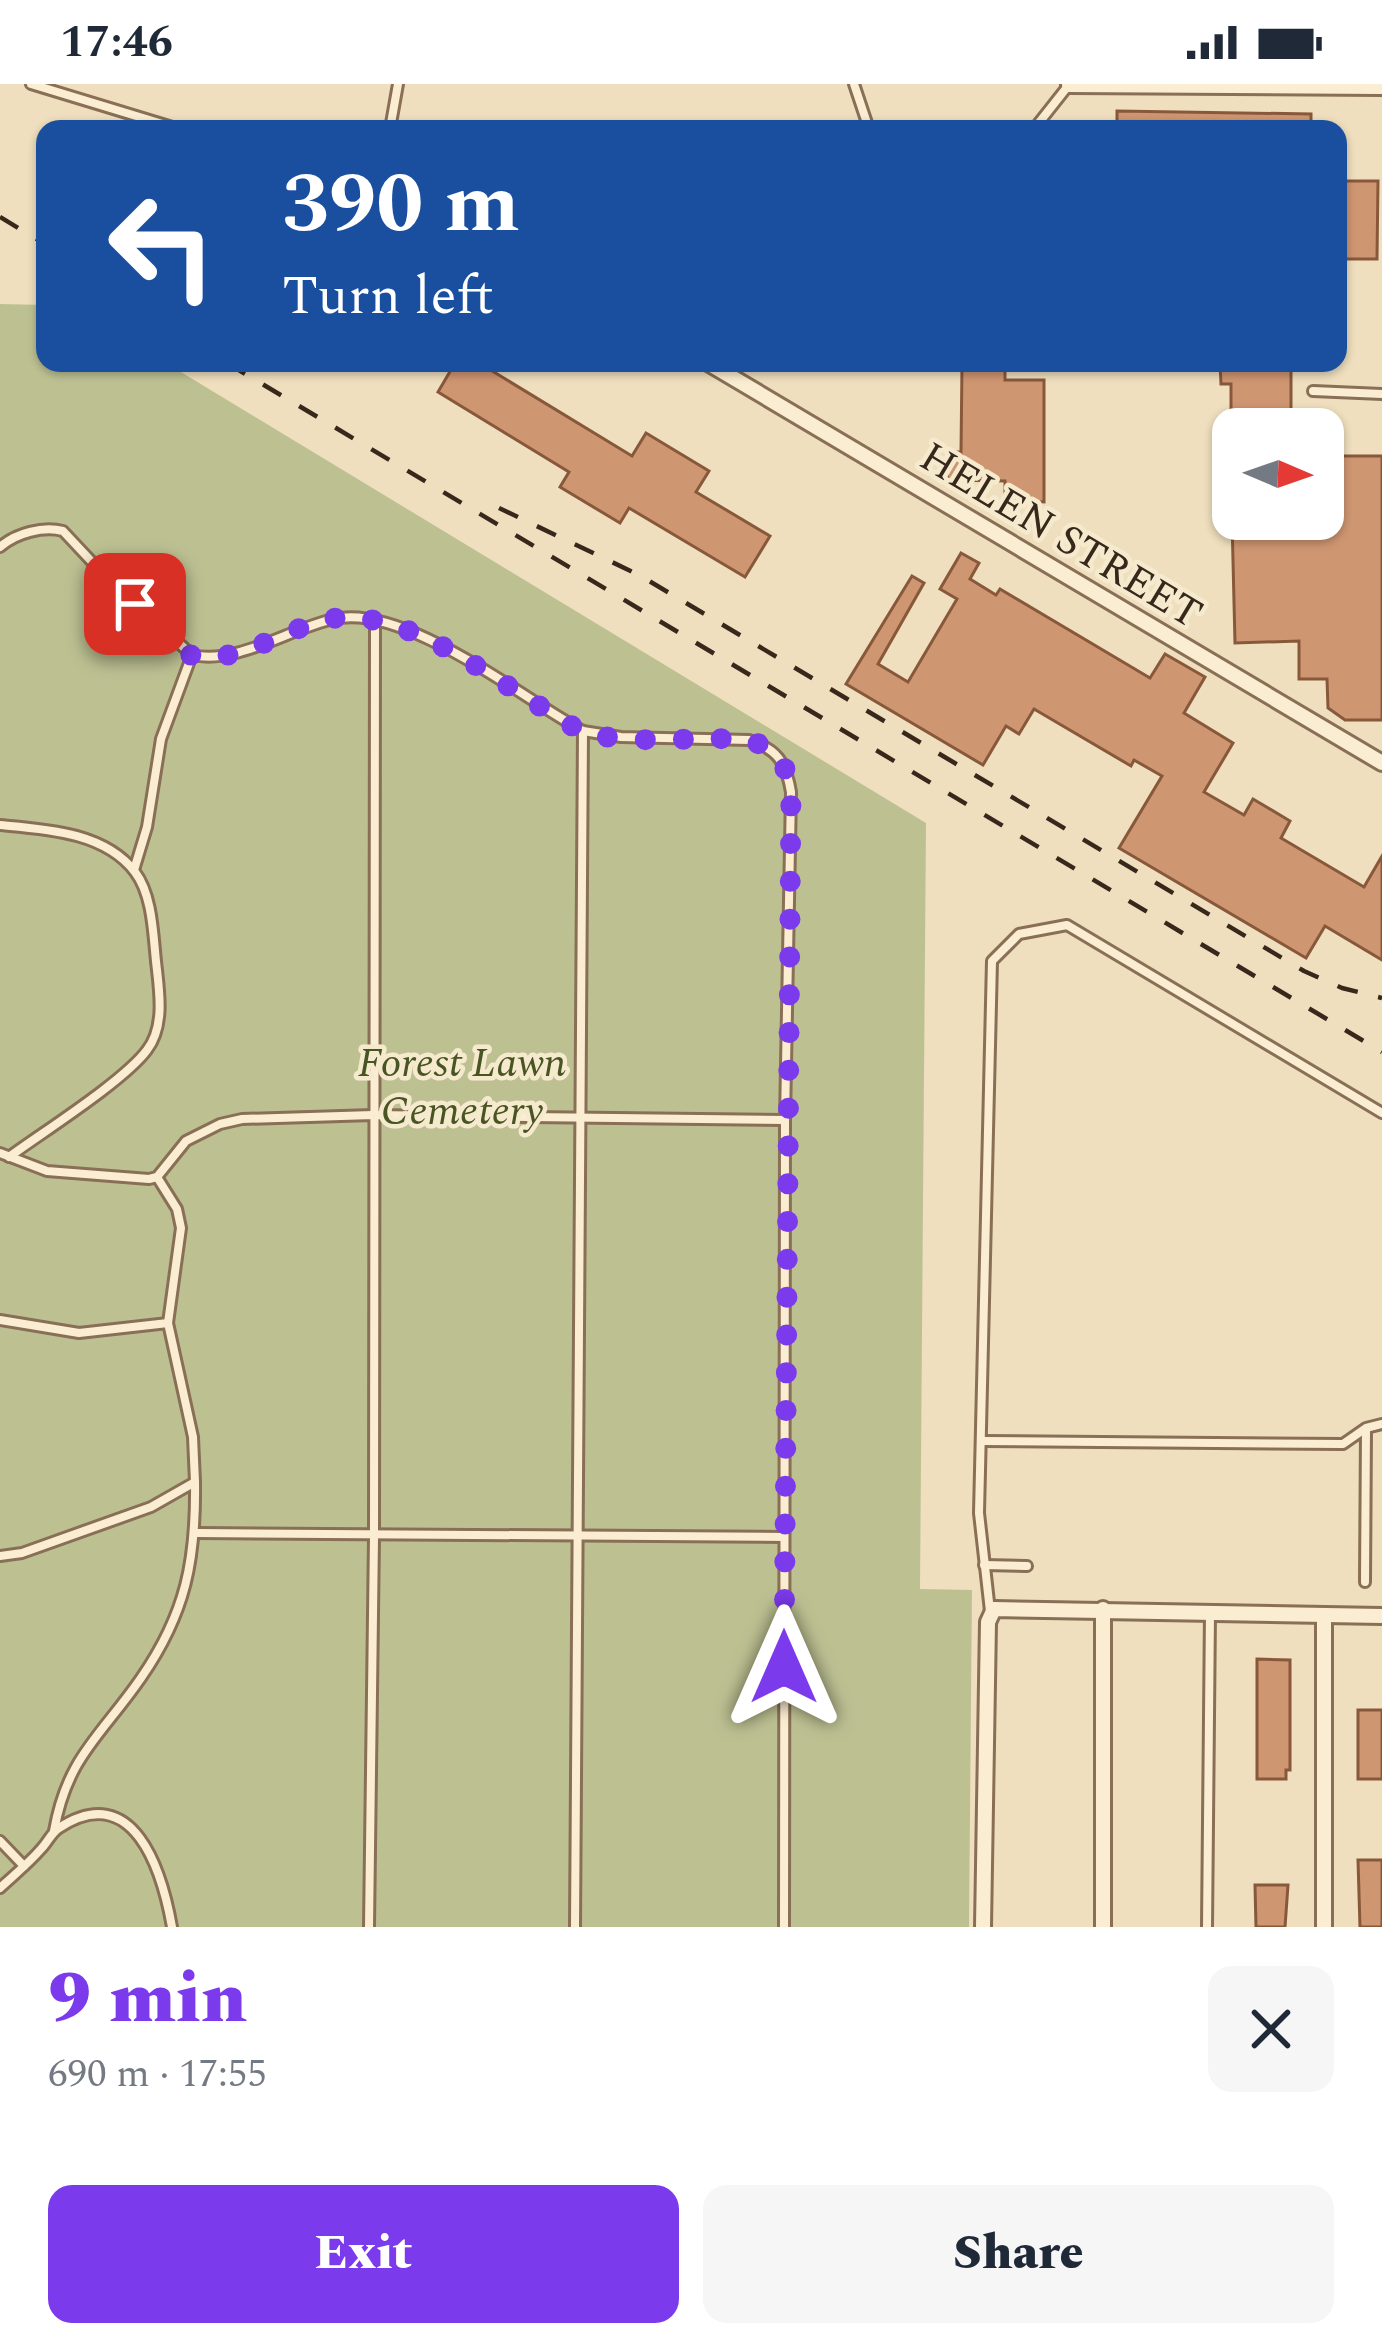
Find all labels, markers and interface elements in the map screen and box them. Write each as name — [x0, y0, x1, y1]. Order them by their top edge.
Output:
text: 17:46 — [60, 8, 173, 77]
text: 390 m — [282, 141, 520, 269]
icon: left — [84, 168, 240, 324]
text: Turn left — [282, 256, 494, 338]
north arrow — [1212, 408, 1344, 540]
map controls — [1212, 408, 1344, 540]
street label: HELEN STREET — [907, 427, 1214, 646]
pin — [84, 553, 186, 655]
icon: arrive — [102, 571, 168, 637]
park label: Forest Lawn Cemetery — [358, 1032, 566, 1143]
position arrow — [721, 1604, 847, 1730]
text: 9 min — [48, 1945, 247, 2054]
button: close — [1208, 1966, 1334, 2092]
text: 690 m · 17:55 — [48, 2045, 267, 2104]
button: Exit — [48, 2185, 679, 2323]
button: Share — [703, 2185, 1334, 2323]

